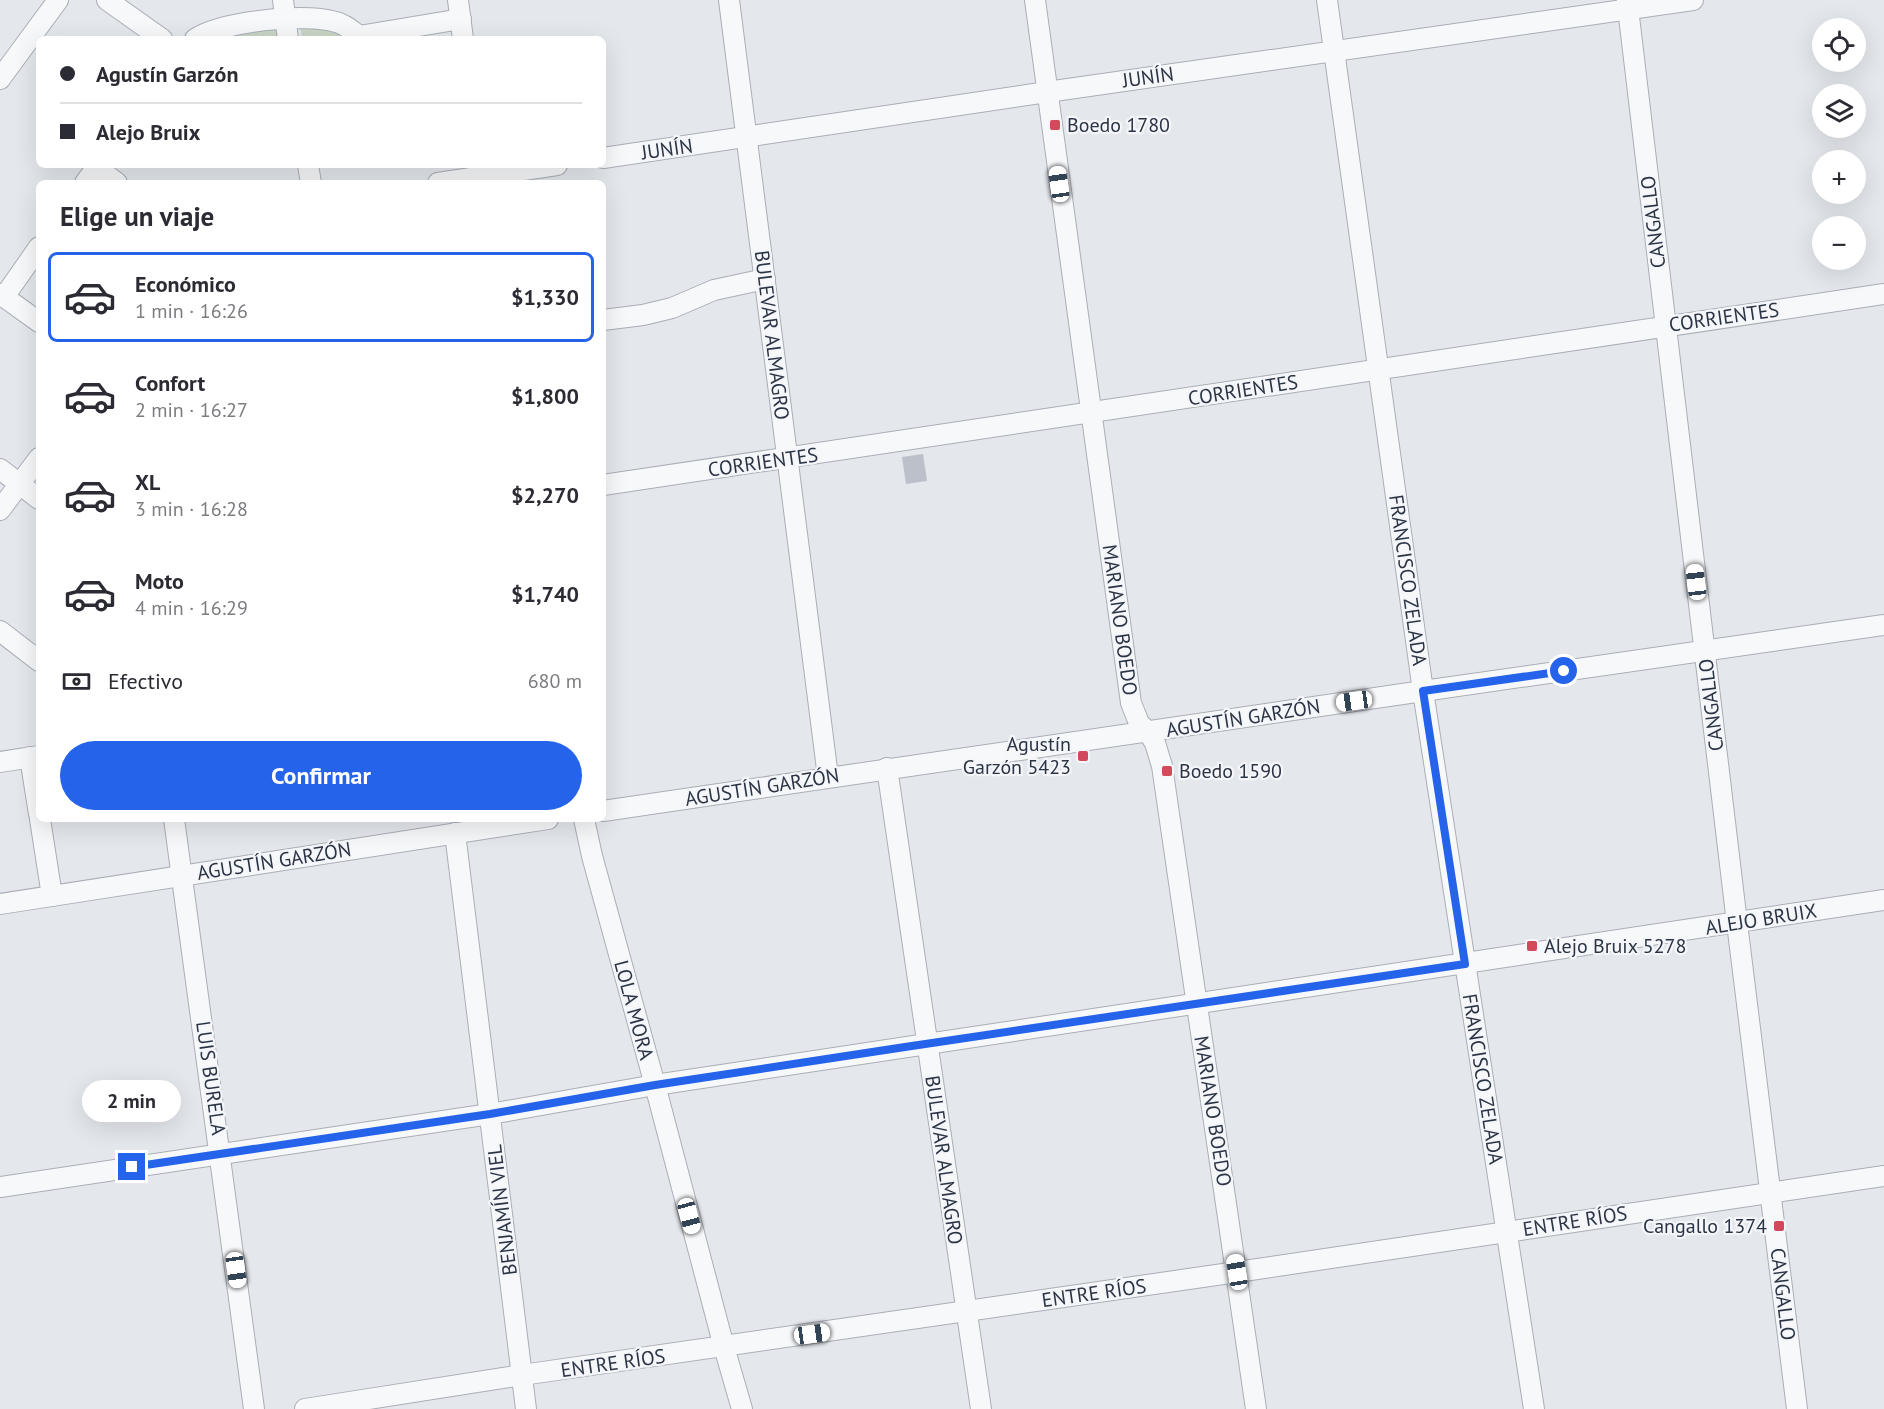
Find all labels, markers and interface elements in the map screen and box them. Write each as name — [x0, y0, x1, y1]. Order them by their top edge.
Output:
map controls — [1812, 18, 1866, 270]
button: locate — [1812, 18, 1866, 72]
text: Agustín Garzón — [96, 60, 238, 88]
street label: JUNÍN — [1120, 61, 1175, 94]
button: layers — [1812, 84, 1866, 138]
place label: Boedo 1780 — [1067, 112, 1170, 138]
text: Alejo Bruix — [96, 118, 200, 146]
marker: Boedo 1780 — [1048, 118, 1062, 132]
street label: JUNÍN — [639, 133, 694, 166]
button: + — [1812, 150, 1866, 204]
car — [1048, 165, 1070, 203]
street label: CANGALLO — [1634, 174, 1672, 270]
text: Elige un viaje — [60, 199, 214, 233]
button: − — [1812, 216, 1866, 270]
street label: BULEVAR ALMAGRO — [749, 249, 795, 421]
icon: car — [63, 270, 117, 324]
text: Económico — [135, 270, 236, 298]
text: $1,330 — [511, 283, 579, 311]
street label: CORRIENTES — [1667, 296, 1781, 338]
text: 1 min · 16:26 — [135, 298, 248, 324]
street label: CORRIENTES — [1186, 368, 1300, 412]
icon: car — [63, 369, 117, 423]
text: Confort — [135, 369, 205, 397]
text: $1,800 — [511, 382, 579, 410]
text: 2 min · 16:27 — [135, 397, 248, 423]
street label: CORRIENTES — [706, 441, 820, 483]
icon: car — [63, 468, 117, 522]
text: XL — [135, 468, 160, 496]
text: $2,270 — [511, 481, 579, 509]
street label: FRANCISCO ZELADA — [1383, 493, 1433, 667]
text: 3 min · 16:28 — [135, 496, 248, 522]
street label: MARIANO BOEDO — [1097, 543, 1143, 697]
car — [1685, 563, 1707, 601]
icon: car — [63, 567, 117, 621]
text: Moto — [135, 567, 184, 595]
text: $1,740 — [511, 580, 579, 608]
text: 4 min · 16:29 — [135, 595, 248, 621]
route start — [1550, 657, 1577, 684]
street label: CANGALLO — [1692, 657, 1730, 753]
icon: cash — [60, 665, 93, 698]
text: Efectivo — [108, 667, 183, 695]
text: 680 m — [528, 668, 582, 694]
car — [1335, 690, 1373, 712]
street label: AGUSTÍN GARZÓN — [1164, 693, 1322, 743]
place label: Agustín Garzón 5423 — [963, 731, 1071, 780]
button: Confirmar — [60, 741, 582, 810]
marker: Agustín Garzón 5423 — [1076, 749, 1090, 763]
place label: Boedo 1590 — [1179, 758, 1282, 784]
street label: AGUSTÍN GARZÓN — [683, 762, 841, 812]
marker: Boedo 1590 — [1160, 764, 1174, 778]
street label: AGUSTÍN GARZÓN — [195, 836, 353, 886]
street label: ALEJO BRUIX — [1703, 897, 1819, 941]
place label: Alejo Bruix 5278 — [1544, 933, 1686, 959]
marker: Alejo Bruix 5278 — [1525, 939, 1539, 953]
street label: LOLA MORA — [608, 957, 660, 1063]
street label: FRANCISCO ZELADA — [1457, 992, 1509, 1166]
street label: LUIS BURELA — [190, 1019, 232, 1137]
street label: MARIANO BOEDO — [1188, 1034, 1238, 1188]
street label: BULEVAR ALMAGRO — [919, 1074, 969, 1246]
callout: 2 min — [82, 1080, 182, 1122]
text: 2 min — [107, 1088, 156, 1114]
street label: BENJAMÍN VIEL — [481, 1143, 523, 1277]
route end — [118, 1153, 145, 1180]
car — [676, 1196, 702, 1236]
street label: ENTRE RÍOS — [1521, 1200, 1629, 1242]
place label: Cangallo 1374 — [1643, 1213, 1767, 1239]
marker: Cangallo 1374 — [1772, 1219, 1786, 1233]
street label: CANGALLO — [1764, 1246, 1802, 1342]
car — [225, 1251, 247, 1289]
car — [1225, 1253, 1249, 1291]
street label: ENTRE RÍOS — [1040, 1273, 1148, 1313]
car — [793, 1323, 831, 1345]
street label: ENTRE RÍOS — [559, 1343, 667, 1383]

